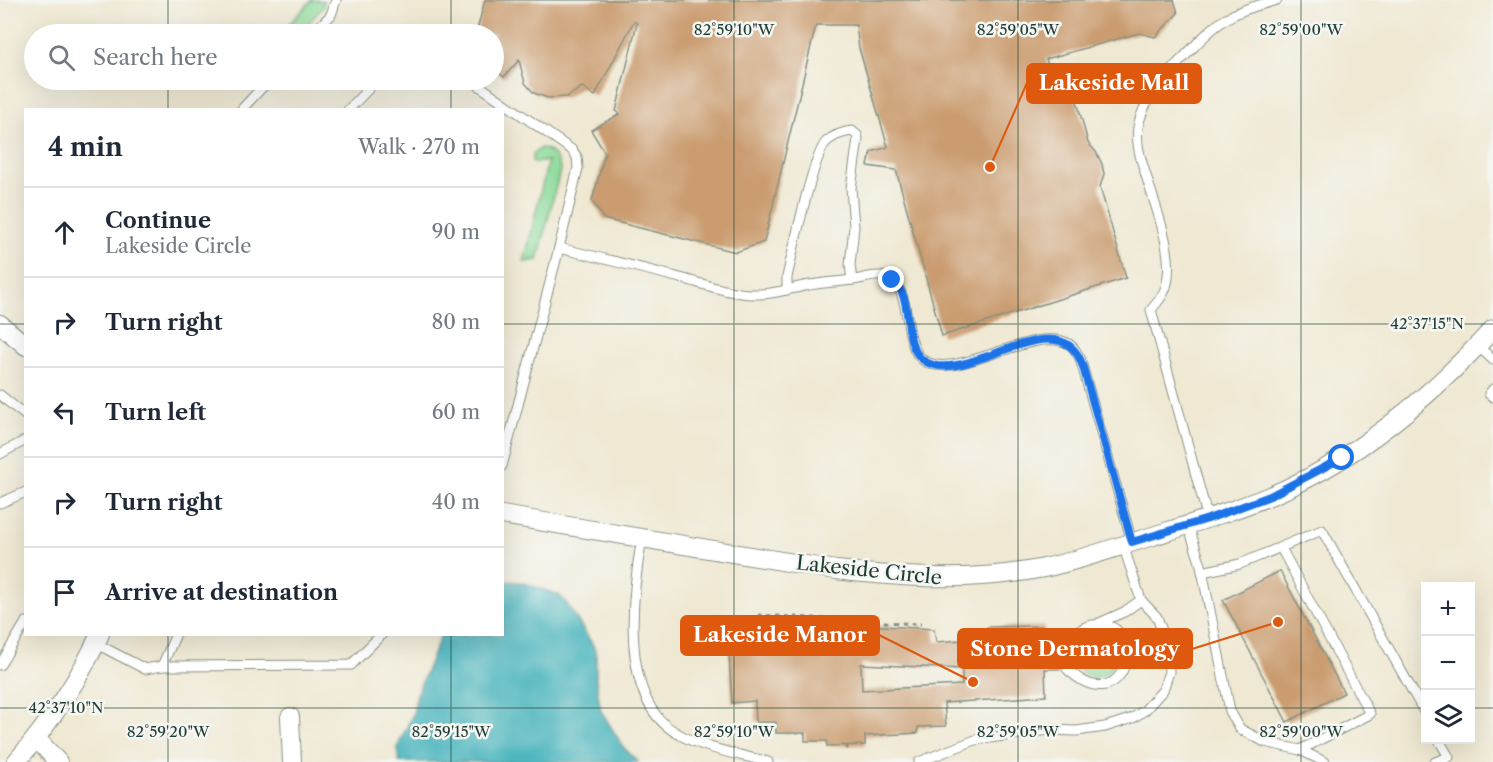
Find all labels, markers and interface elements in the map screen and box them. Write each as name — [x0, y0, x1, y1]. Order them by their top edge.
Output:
text: 82°59'10"W — [694, 20, 775, 39]
text: 82°59'05"W — [977, 20, 1060, 39]
text: 82°59'00"W — [1259, 20, 1343, 39]
search box — [24, 24, 504, 90]
icon: search — [45, 41, 78, 74]
text: Search here — [93, 44, 218, 71]
callout: Lakeside Mall — [1027, 64, 1201, 103]
text: Lakeside Mall — [1039, 70, 1189, 95]
text: 4 min — [48, 131, 123, 163]
text: Walk · 270 m — [358, 135, 480, 159]
text: Continue — [105, 207, 211, 234]
icon: ahead — [48, 216, 81, 249]
text: 90 m — [432, 220, 480, 244]
text: Lakeside Circle — [105, 234, 251, 258]
route end — [878, 266, 904, 292]
icon: right — [48, 306, 81, 339]
text: Turn right — [105, 309, 223, 336]
text: 80 m — [432, 310, 480, 334]
text: 42°37'15"N — [1390, 314, 1464, 333]
icon: left — [48, 396, 81, 429]
text: Turn left — [105, 399, 206, 426]
text: 60 m — [432, 400, 480, 424]
route start — [1328, 444, 1354, 470]
icon: right — [48, 486, 81, 519]
text: Turn right — [105, 489, 223, 516]
text: 40 m — [432, 490, 480, 514]
street label: Lakeside Circle — [795, 550, 943, 590]
icon: arrive — [48, 576, 81, 609]
text: Arrive at destination — [105, 579, 338, 606]
map controls — [1421, 582, 1475, 744]
button: + — [1421, 582, 1475, 636]
callout: Lakeside Manor — [681, 616, 879, 655]
text: Lakeside Manor — [693, 622, 868, 647]
callout: Stone Dermatology — [958, 629, 1192, 668]
text: Stone Dermatology — [970, 636, 1181, 661]
button: − — [1421, 636, 1475, 690]
button: layers — [1421, 690, 1475, 744]
text: 42°37'10"N — [29, 698, 103, 717]
text: 82°59'20"W — [127, 722, 210, 741]
text: 82°59'15"W — [411, 722, 491, 741]
text: 82°59'10"W — [694, 722, 775, 741]
text: 82°59'05"W — [977, 722, 1060, 741]
text: 82°59'00"W — [1259, 722, 1343, 741]

